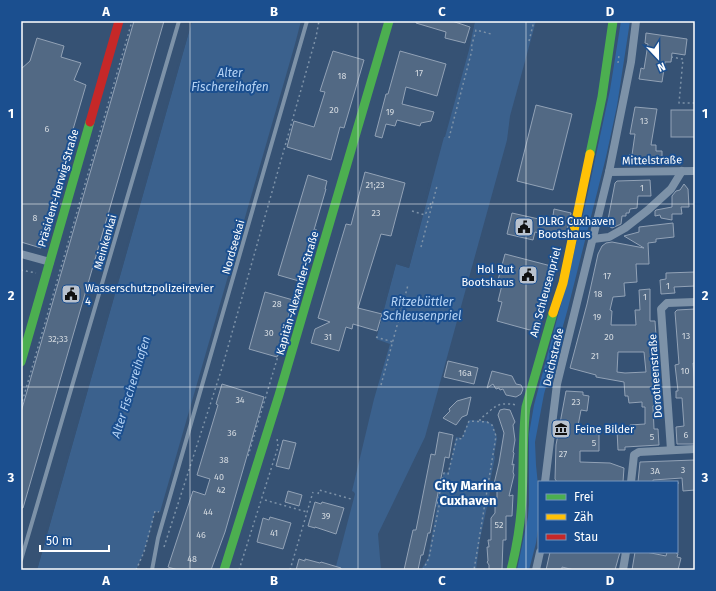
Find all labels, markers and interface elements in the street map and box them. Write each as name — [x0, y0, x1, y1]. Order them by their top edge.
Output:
text: A — [101, 4, 110, 19]
text: B — [270, 4, 278, 19]
text: C — [438, 4, 446, 19]
text: D — [606, 4, 615, 19]
north arrow — [638, 38, 678, 78]
text: N — [656, 59, 667, 74]
water label: Alter Fischereihafen — [191, 66, 269, 94]
house number: 17 — [415, 68, 423, 78]
house number: 18 — [338, 71, 346, 81]
house number: 20 — [329, 105, 339, 115]
text: 1 — [8, 106, 14, 121]
text: 1 — [702, 106, 708, 121]
house number: 19 — [386, 107, 395, 117]
house number: 13 — [640, 116, 648, 126]
house number: 6 — [45, 124, 50, 134]
street label: Präsident-Herwig-Straße — [35, 128, 82, 248]
street label: Mittelstraße — [622, 153, 682, 168]
house number: 21;23 — [365, 180, 385, 190]
house number: 1 — [640, 183, 644, 193]
house number: 23 — [372, 208, 380, 218]
house number: 8 — [33, 213, 38, 223]
street label: Meinkenkai — [91, 213, 120, 271]
place label: DLRG Cuxhaven Bootshaus — [538, 215, 615, 241]
public building icon: DLRG Cuxhaven Bootshaus — [513, 216, 535, 238]
street label: Nordseekai — [219, 218, 247, 276]
street label: Kapitän-Alexander-Straße — [274, 230, 321, 357]
street label: Am Schleusenpriel — [527, 246, 564, 339]
place label: Hol Rut Bootshaus — [461, 263, 514, 289]
public building icon: Hol Rut Bootshaus — [517, 264, 539, 286]
house number: 17 — [603, 271, 611, 281]
house number: 1 — [666, 281, 670, 291]
place label: Wasserschutzpolizeirevier 4 — [85, 282, 214, 308]
public building icon: Wasserschutzpolizeirevier 4 — [60, 283, 82, 305]
text: 2 — [8, 288, 15, 303]
text: 2 — [702, 288, 709, 303]
house number: 18 — [594, 289, 602, 299]
house number: 1 — [643, 292, 647, 302]
water label: Ritzebüttler Schleusenpriel — [382, 295, 461, 323]
house number: 28 — [272, 299, 282, 309]
house number: 19 — [593, 312, 602, 322]
street label: Deichstraße — [540, 327, 566, 387]
house number: 30 — [264, 328, 274, 338]
house number: 13 — [682, 331, 690, 341]
house number: 31 — [324, 332, 332, 342]
house number: 20 — [604, 332, 614, 342]
house number: 32;33 — [48, 334, 68, 344]
water label: Alter Fischereihafen — [109, 334, 153, 441]
street label: Dorotheenstraße — [646, 334, 665, 418]
house number: 21 — [591, 351, 599, 361]
house number: 10 — [681, 366, 689, 376]
house number: 16a — [458, 368, 472, 378]
house number: 34 — [235, 395, 245, 405]
house number: 23 — [572, 397, 580, 407]
museum icon: Feine Bilder — [550, 418, 572, 440]
place label: Feine Bilder — [575, 423, 635, 436]
house number: 36 — [227, 428, 237, 438]
house number: 6 — [684, 430, 689, 440]
house number: 5 — [650, 432, 655, 442]
house number: 5 — [592, 438, 597, 448]
house number: 27 — [559, 449, 567, 459]
house number: 38 — [219, 455, 229, 465]
house number: 3 — [681, 465, 685, 475]
house number: 3A — [650, 466, 661, 476]
text: 3 — [7, 470, 15, 485]
text: 3 — [701, 470, 709, 485]
house number: 40 — [214, 472, 224, 482]
district label: City Marina Cuxhaven — [435, 478, 501, 508]
legend — [538, 481, 678, 553]
house number: 42 — [216, 485, 226, 495]
text: Frei — [574, 490, 594, 504]
house number: 44 — [203, 507, 213, 517]
text: Zäh — [574, 510, 594, 524]
house number: 39 — [321, 511, 331, 521]
house number: 52 — [495, 520, 503, 530]
scale bar — [40, 527, 109, 553]
house number: 41 — [270, 528, 278, 538]
house number: 46 — [196, 530, 206, 540]
text: Stau — [574, 530, 598, 544]
text: 50 m — [46, 534, 72, 548]
house number: 48 — [187, 554, 197, 564]
text: A — [101, 573, 110, 588]
text: B — [270, 573, 278, 588]
text: C — [438, 573, 446, 588]
text: D — [606, 573, 615, 588]

